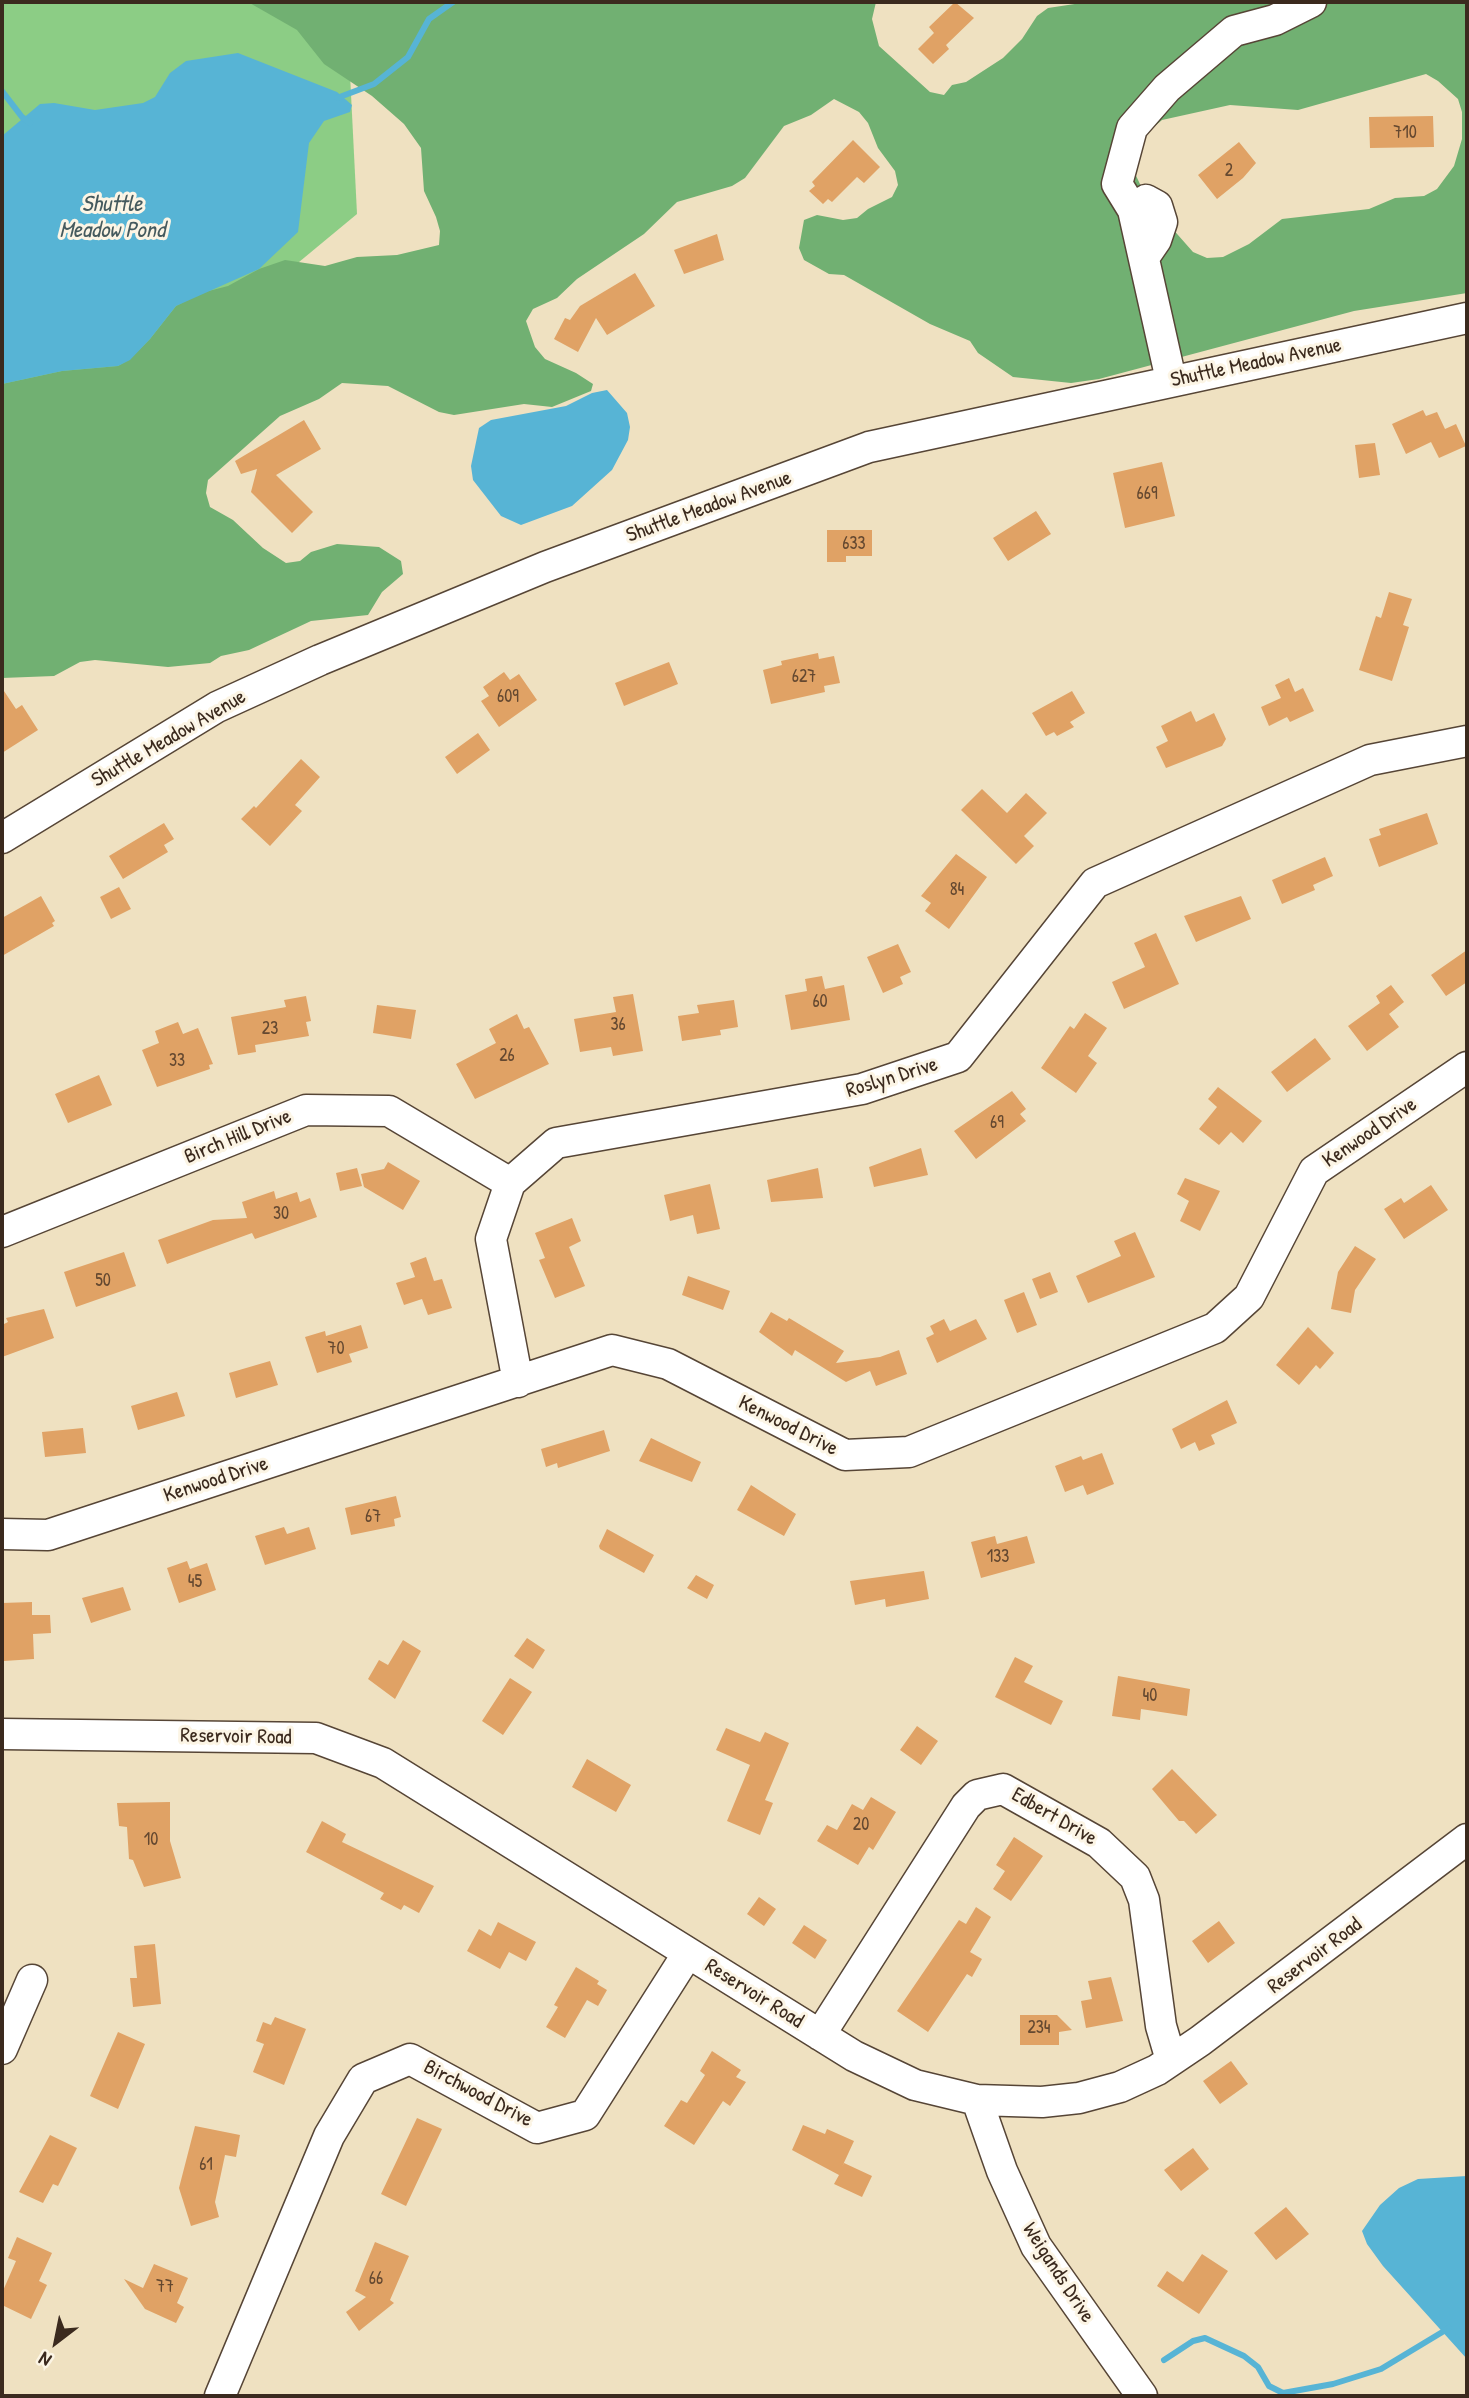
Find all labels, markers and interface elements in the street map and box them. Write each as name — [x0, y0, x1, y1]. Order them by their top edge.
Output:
house number: 710 — [1393, 122, 1417, 144]
house number: 2 — [1225, 160, 1233, 182]
water label: Shuttle Meadow Pond — [59, 191, 165, 245]
street label: Shuttle Meadow Avenue — [1168, 333, 1344, 393]
street label: Shuttle Meadow Avenue — [623, 465, 795, 549]
house number: 669 — [1137, 483, 1157, 505]
house number: 633 — [842, 533, 866, 555]
house number: 627 — [792, 666, 816, 688]
street label: Shuttle Meadow Avenue — [88, 685, 250, 793]
house number: 609 — [497, 686, 519, 708]
house number: 84 — [950, 879, 964, 901]
house number: 60 — [812, 991, 828, 1013]
house number: 36 — [610, 1014, 626, 1036]
house number: 23 — [262, 1018, 278, 1040]
house number: 26 — [499, 1045, 515, 1067]
house number: 33 — [169, 1050, 185, 1072]
street label: Roslyn Drive — [843, 1052, 941, 1104]
street label: Kenwood Drive — [1318, 1092, 1422, 1174]
street label: Birch Hill Drive — [181, 1104, 295, 1170]
house number: 69 — [990, 1112, 1004, 1134]
house number: 30 — [273, 1203, 289, 1225]
house number: 50 — [95, 1270, 111, 1292]
house number: 70 — [328, 1338, 344, 1360]
street label: Kenwood Drive — [734, 1390, 842, 1462]
street label: Kenwood Drive — [161, 1451, 271, 1509]
house number: 67 — [365, 1506, 381, 1528]
house number: 133 — [987, 1546, 1009, 1568]
house number: 45 — [188, 1571, 202, 1593]
house number: 40 — [1143, 1685, 1157, 1707]
street label: Reservoir Road — [180, 1723, 292, 1751]
street label: Edbert Drive — [1007, 1783, 1101, 1851]
house number: 20 — [853, 1814, 869, 1836]
house number: 10 — [144, 1829, 158, 1851]
street label: Reservoir Road — [1263, 1912, 1367, 2000]
street label: Reservoir Road — [700, 1954, 808, 2034]
house number: 234 — [1027, 2017, 1051, 2039]
street label: Birchwood Drive — [419, 2055, 537, 2133]
house number: 61 — [199, 2154, 213, 2176]
street label: Weigands Drive — [1016, 2218, 1100, 2328]
house number: 66 — [369, 2268, 383, 2290]
house number: 77 — [156, 2276, 174, 2298]
north arrow — [21, 2307, 91, 2377]
text: N — [34, 2346, 56, 2374]

